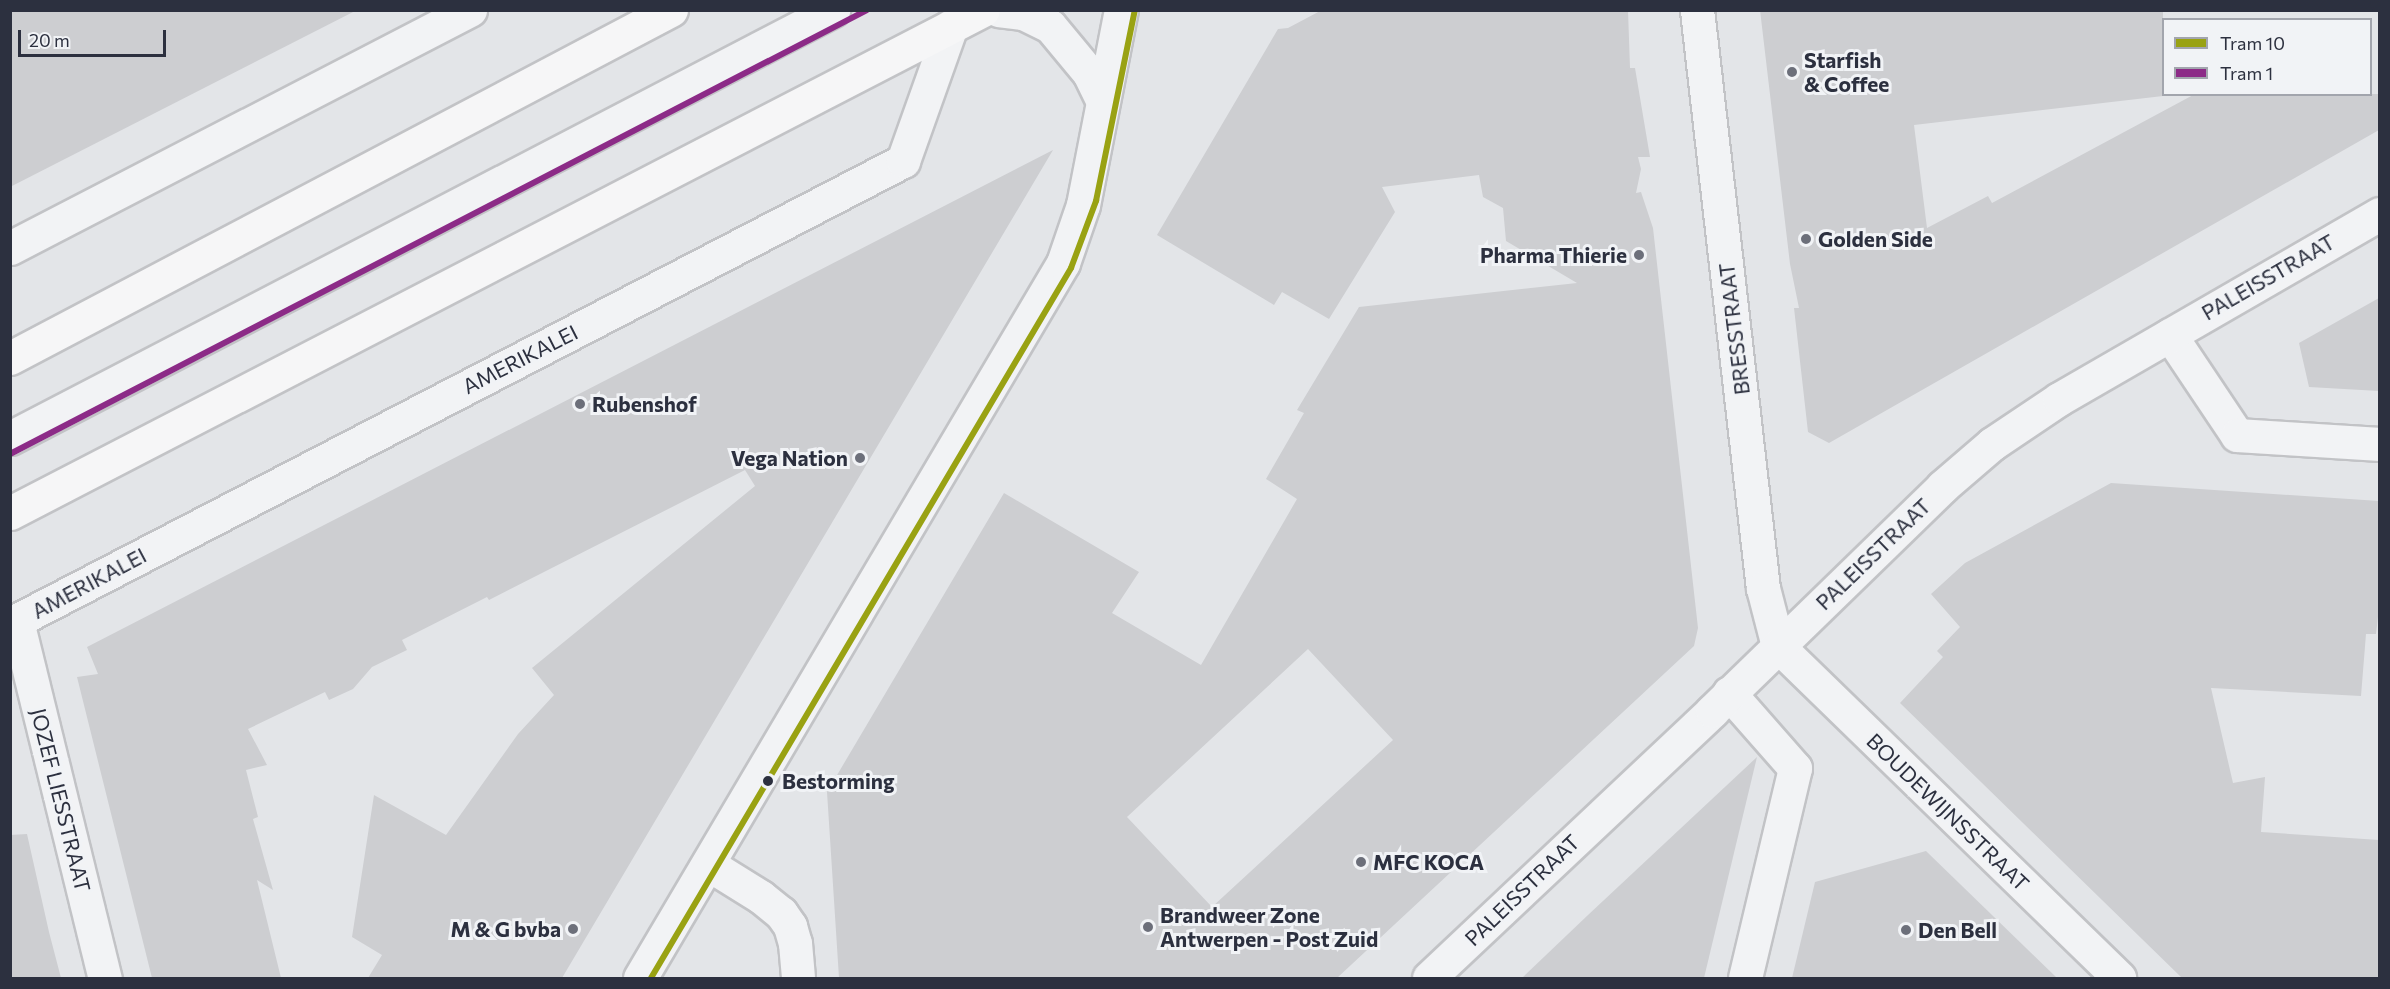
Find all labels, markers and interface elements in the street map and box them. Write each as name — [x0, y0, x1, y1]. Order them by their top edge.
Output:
scale bar — [21, 18, 170, 56]
legend — [2162, 18, 2372, 96]
text: 20 m — [29, 29, 70, 51]
text: Tram 10 — [2220, 32, 2285, 54]
place label: Starfish & Coffee — [1804, 47, 1889, 97]
text: Tram 1 — [2220, 62, 2273, 84]
marker: Starfish & Coffee — [1785, 65, 1799, 79]
place label: Golden Side — [1818, 226, 1933, 252]
street label: PALEISSTRAAT — [2197, 229, 2339, 325]
marker: Golden Side — [1799, 232, 1813, 246]
place label: Pharma Thierie — [1480, 242, 1627, 268]
marker: Pharma Thierie — [1632, 248, 1646, 262]
street label: BRESSTRAAT — [1713, 262, 1755, 396]
street label: AMERIKALEI — [458, 319, 582, 399]
place label: Rubenshof — [592, 391, 697, 417]
marker: Rubenshof — [573, 397, 587, 411]
place label: Vega Nation — [731, 445, 848, 471]
marker: Vega Nation — [853, 451, 867, 465]
street label: PALEISSTRAAT — [1811, 493, 1935, 615]
street label: AMERIKALEI — [27, 542, 151, 624]
street label: JOZEF LIESSTRAAT — [26, 706, 96, 894]
street label: BOUDEWIJNSSTRAAT — [1862, 728, 2034, 896]
place label: Bestorming — [782, 768, 894, 794]
marker: Bestorming — [759, 772, 777, 790]
street label: PALEISSTRAAT — [1460, 829, 1584, 951]
place label: MFC KOCA — [1373, 849, 1484, 875]
marker: MFC KOCA — [1354, 855, 1368, 869]
place label: Brandweer Zone Antwerpen - Post Zuid — [1160, 902, 1378, 952]
place label: M & G bvba — [450, 916, 561, 942]
place label: Den Bell — [1918, 917, 1997, 943]
marker: Brandweer Zone Antwerpen - Post Zuid — [1141, 920, 1155, 934]
marker: M & G bvba — [566, 922, 580, 936]
marker: Den Bell — [1899, 923, 1913, 937]

